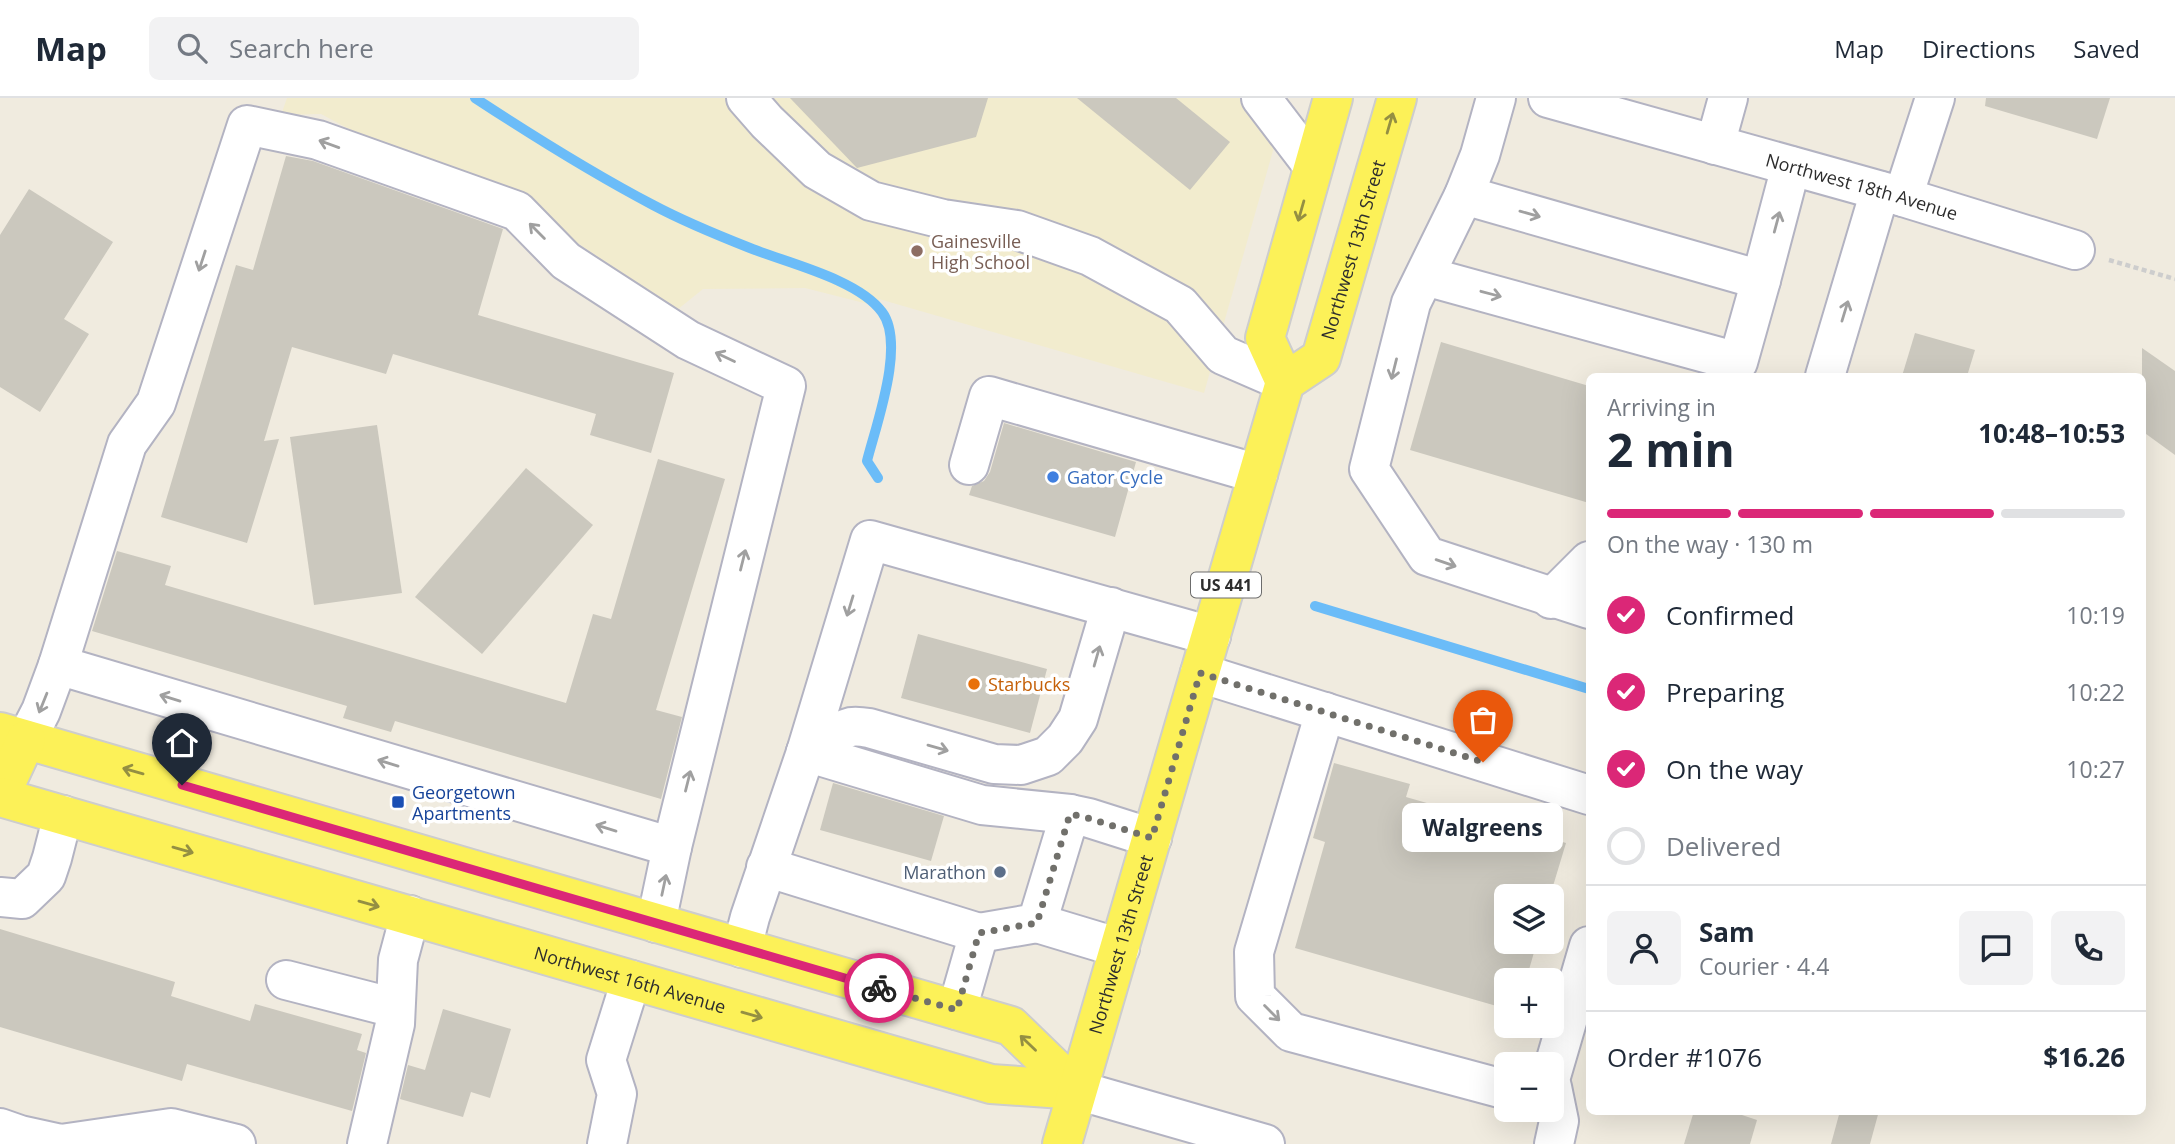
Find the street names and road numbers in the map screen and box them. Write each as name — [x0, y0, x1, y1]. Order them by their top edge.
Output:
street label: Northwest 18th Avenue — [1763, 147, 1961, 225]
street label: Northwest 13th Street — [1315, 157, 1390, 342]
road number: US 441 — [1191, 572, 1261, 598]
street label: Northwest 13th Street — [1083, 852, 1158, 1037]
street label: Northwest 16th Avenue — [531, 940, 729, 1019]

